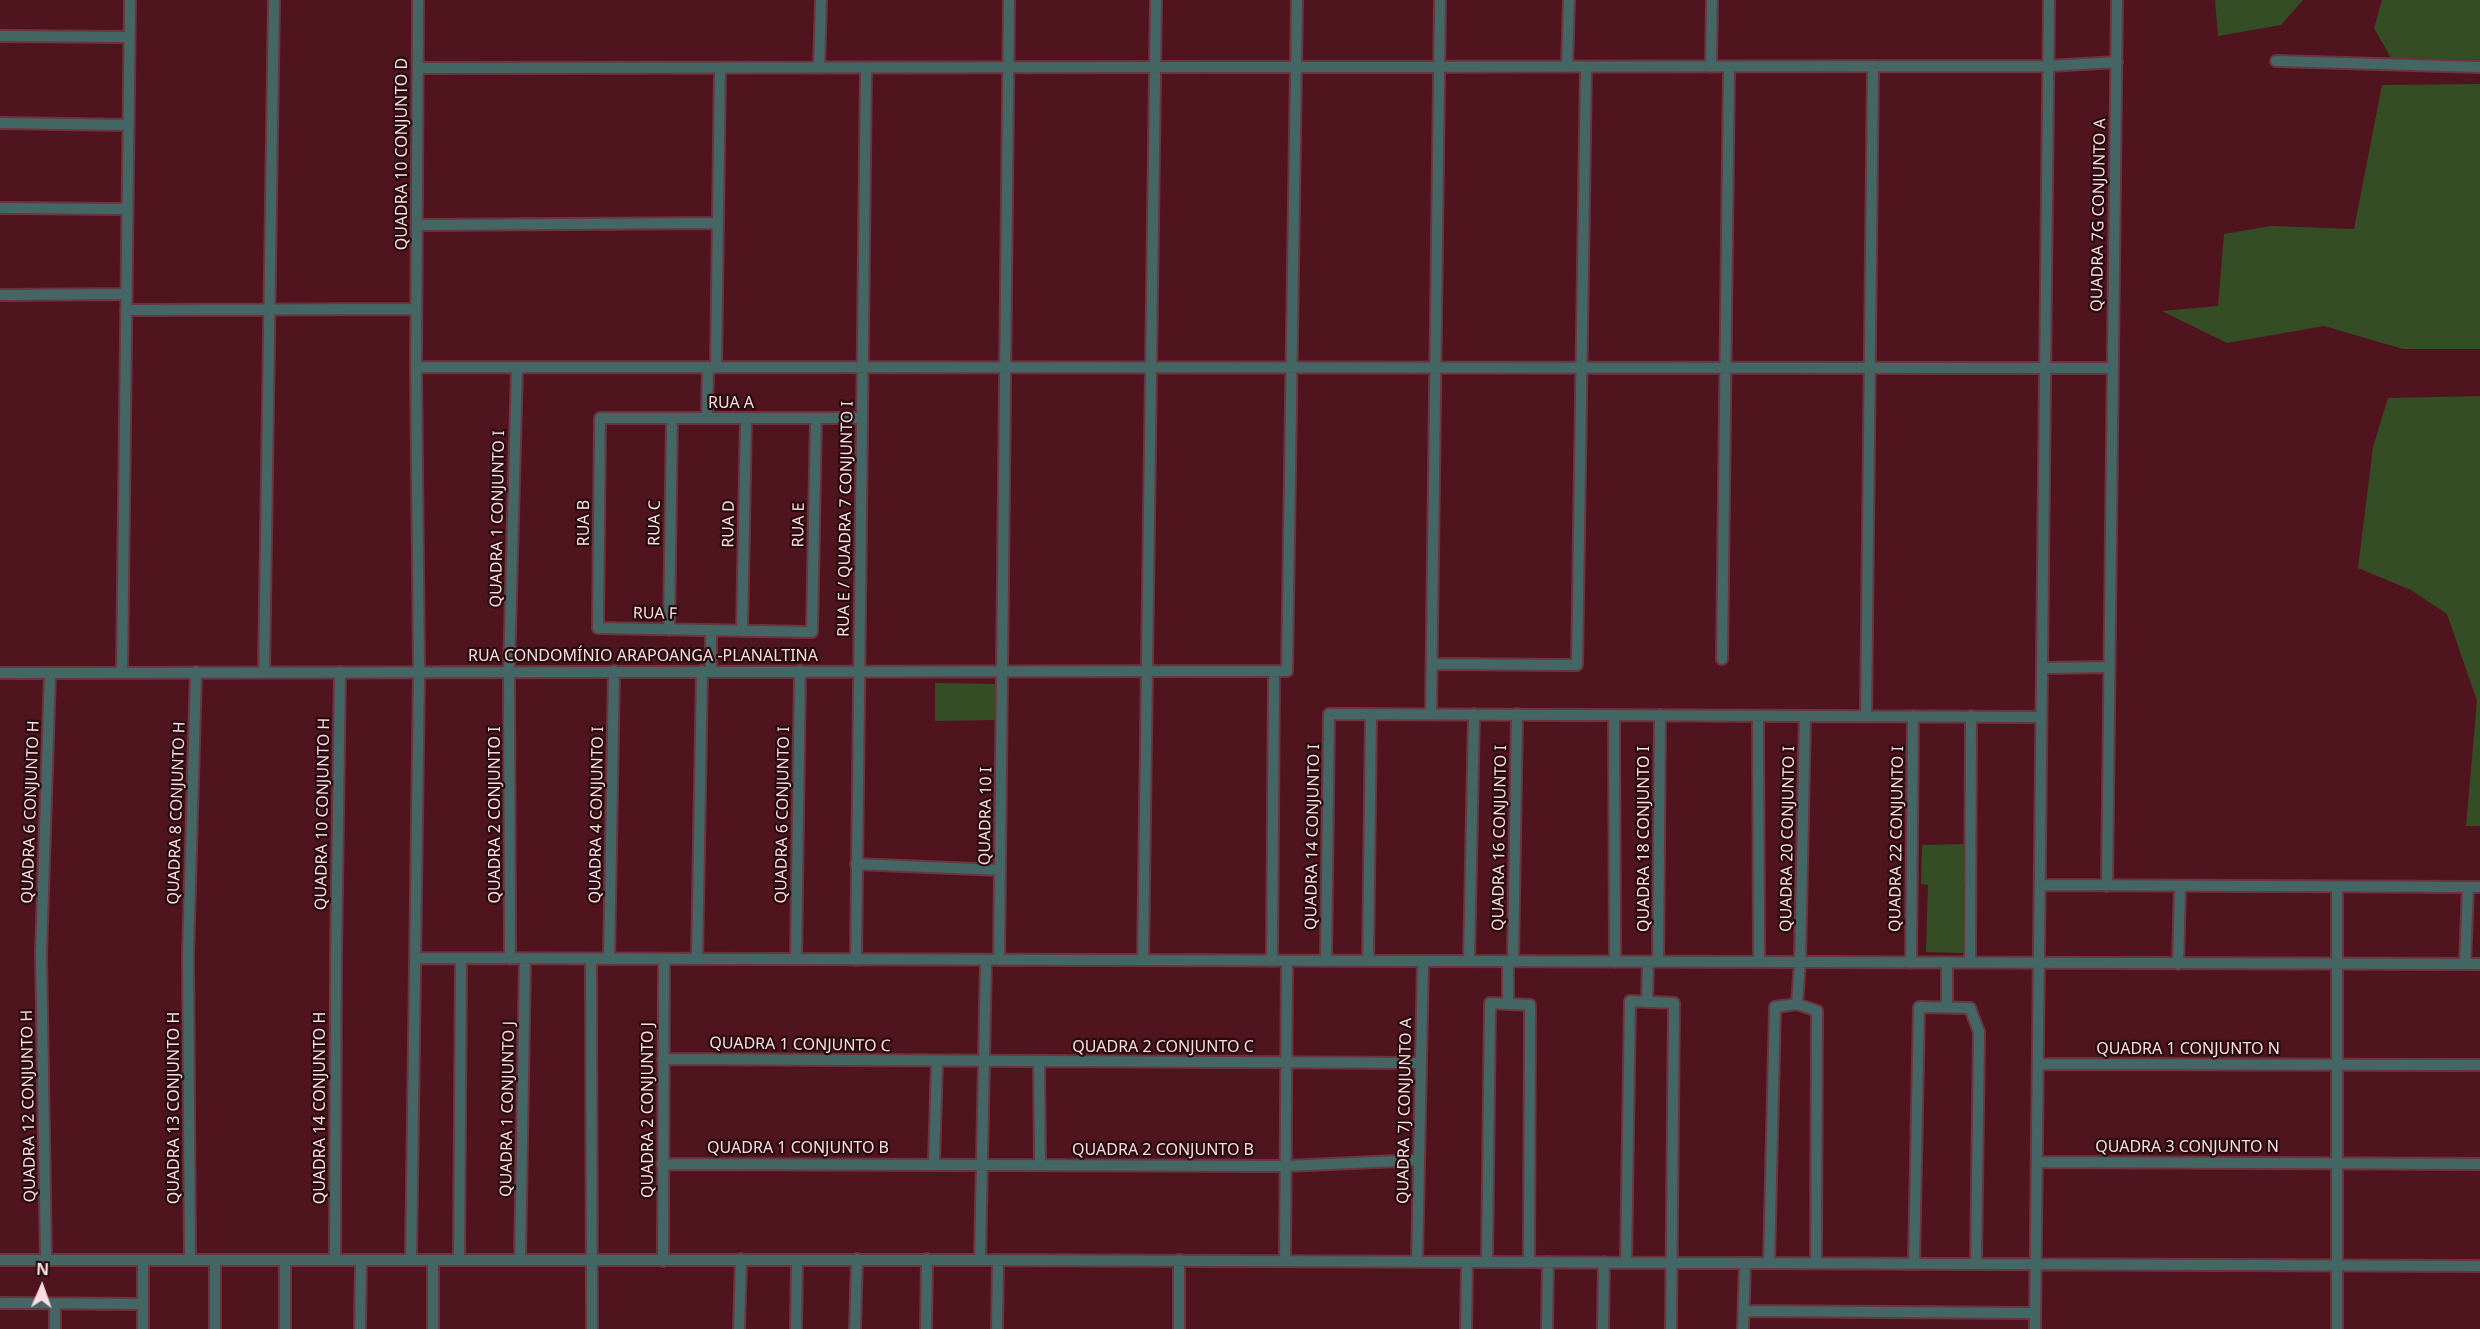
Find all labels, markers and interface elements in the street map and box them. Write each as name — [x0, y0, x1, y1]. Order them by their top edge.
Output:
street label: QUADRA 10 CONJUNTO D — [392, 58, 412, 250]
street label: QUADRA 7G CONJUNTO A — [2088, 118, 2110, 312]
street label: RUA A — [708, 393, 754, 413]
street label: RUA E / QUADRA 7 CONJUNTO I — [834, 401, 858, 637]
street label: QUADRA 1 CONJUNTO I — [487, 430, 509, 608]
street label: RUA B — [574, 500, 594, 546]
street label: RUA C — [645, 500, 665, 546]
street label: RUA D — [719, 500, 739, 548]
street label: RUA E — [789, 502, 809, 548]
street label: RUA F — [633, 604, 677, 624]
street label: RUA CONDOMÍNIO ARAPOANGA -PLANALTINA — [468, 646, 818, 666]
street label: QUADRA 10 CONJUNTO H — [312, 718, 334, 910]
street label: QUADRA 6 CONJUNTO H — [18, 720, 44, 904]
street label: QUADRA 8 CONJUNTO H — [164, 721, 190, 905]
street label: QUADRA 4 CONJUNTO I — [586, 726, 608, 904]
street label: QUADRA 6 CONJUNTO I — [772, 726, 794, 904]
street label: QUADRA 2 CONJUNTO I — [485, 727, 505, 903]
street label: QUADRA 14 CONJUNTO I — [1302, 744, 1324, 930]
street label: QUADRA 16 CONJUNTO I — [1489, 745, 1511, 931]
street label: QUADRA 18 CONJUNTO I — [1634, 746, 1654, 932]
street label: QUADRA 20 CONJUNTO I — [1777, 746, 1799, 932]
street label: QUADRA 22 CONJUNTO I — [1886, 746, 1908, 932]
street label: QUADRA 10 I — [976, 767, 996, 865]
street label: QUADRA 12 CONJUNTO H — [18, 1010, 40, 1202]
street label: QUADRA 13 CONJUNTO H — [164, 1012, 184, 1204]
street label: QUADRA 14 CONJUNTO H — [310, 1012, 330, 1204]
street label: QUADRA 7J CONJUNTO A — [1394, 1018, 1416, 1204]
street label: QUADRA 1 CONJUNTO J — [497, 1021, 519, 1197]
street label: QUADRA 2 CONJUNTO J — [638, 1022, 658, 1198]
street label: QUADRA 1 CONJUNTO C — [709, 1034, 891, 1056]
street label: QUADRA 2 CONJUNTO C — [1072, 1037, 1254, 1057]
street label: QUADRA 1 CONJUNTO N — [2096, 1039, 2280, 1059]
street label: QUADRA 3 CONJUNTO N — [2095, 1137, 2279, 1157]
street label: QUADRA 1 CONJUNTO B — [707, 1138, 889, 1158]
street label: QUADRA 2 CONJUNTO B — [1072, 1140, 1254, 1160]
north arrow — [12, 1257, 72, 1317]
text: N — [36, 1258, 50, 1280]

